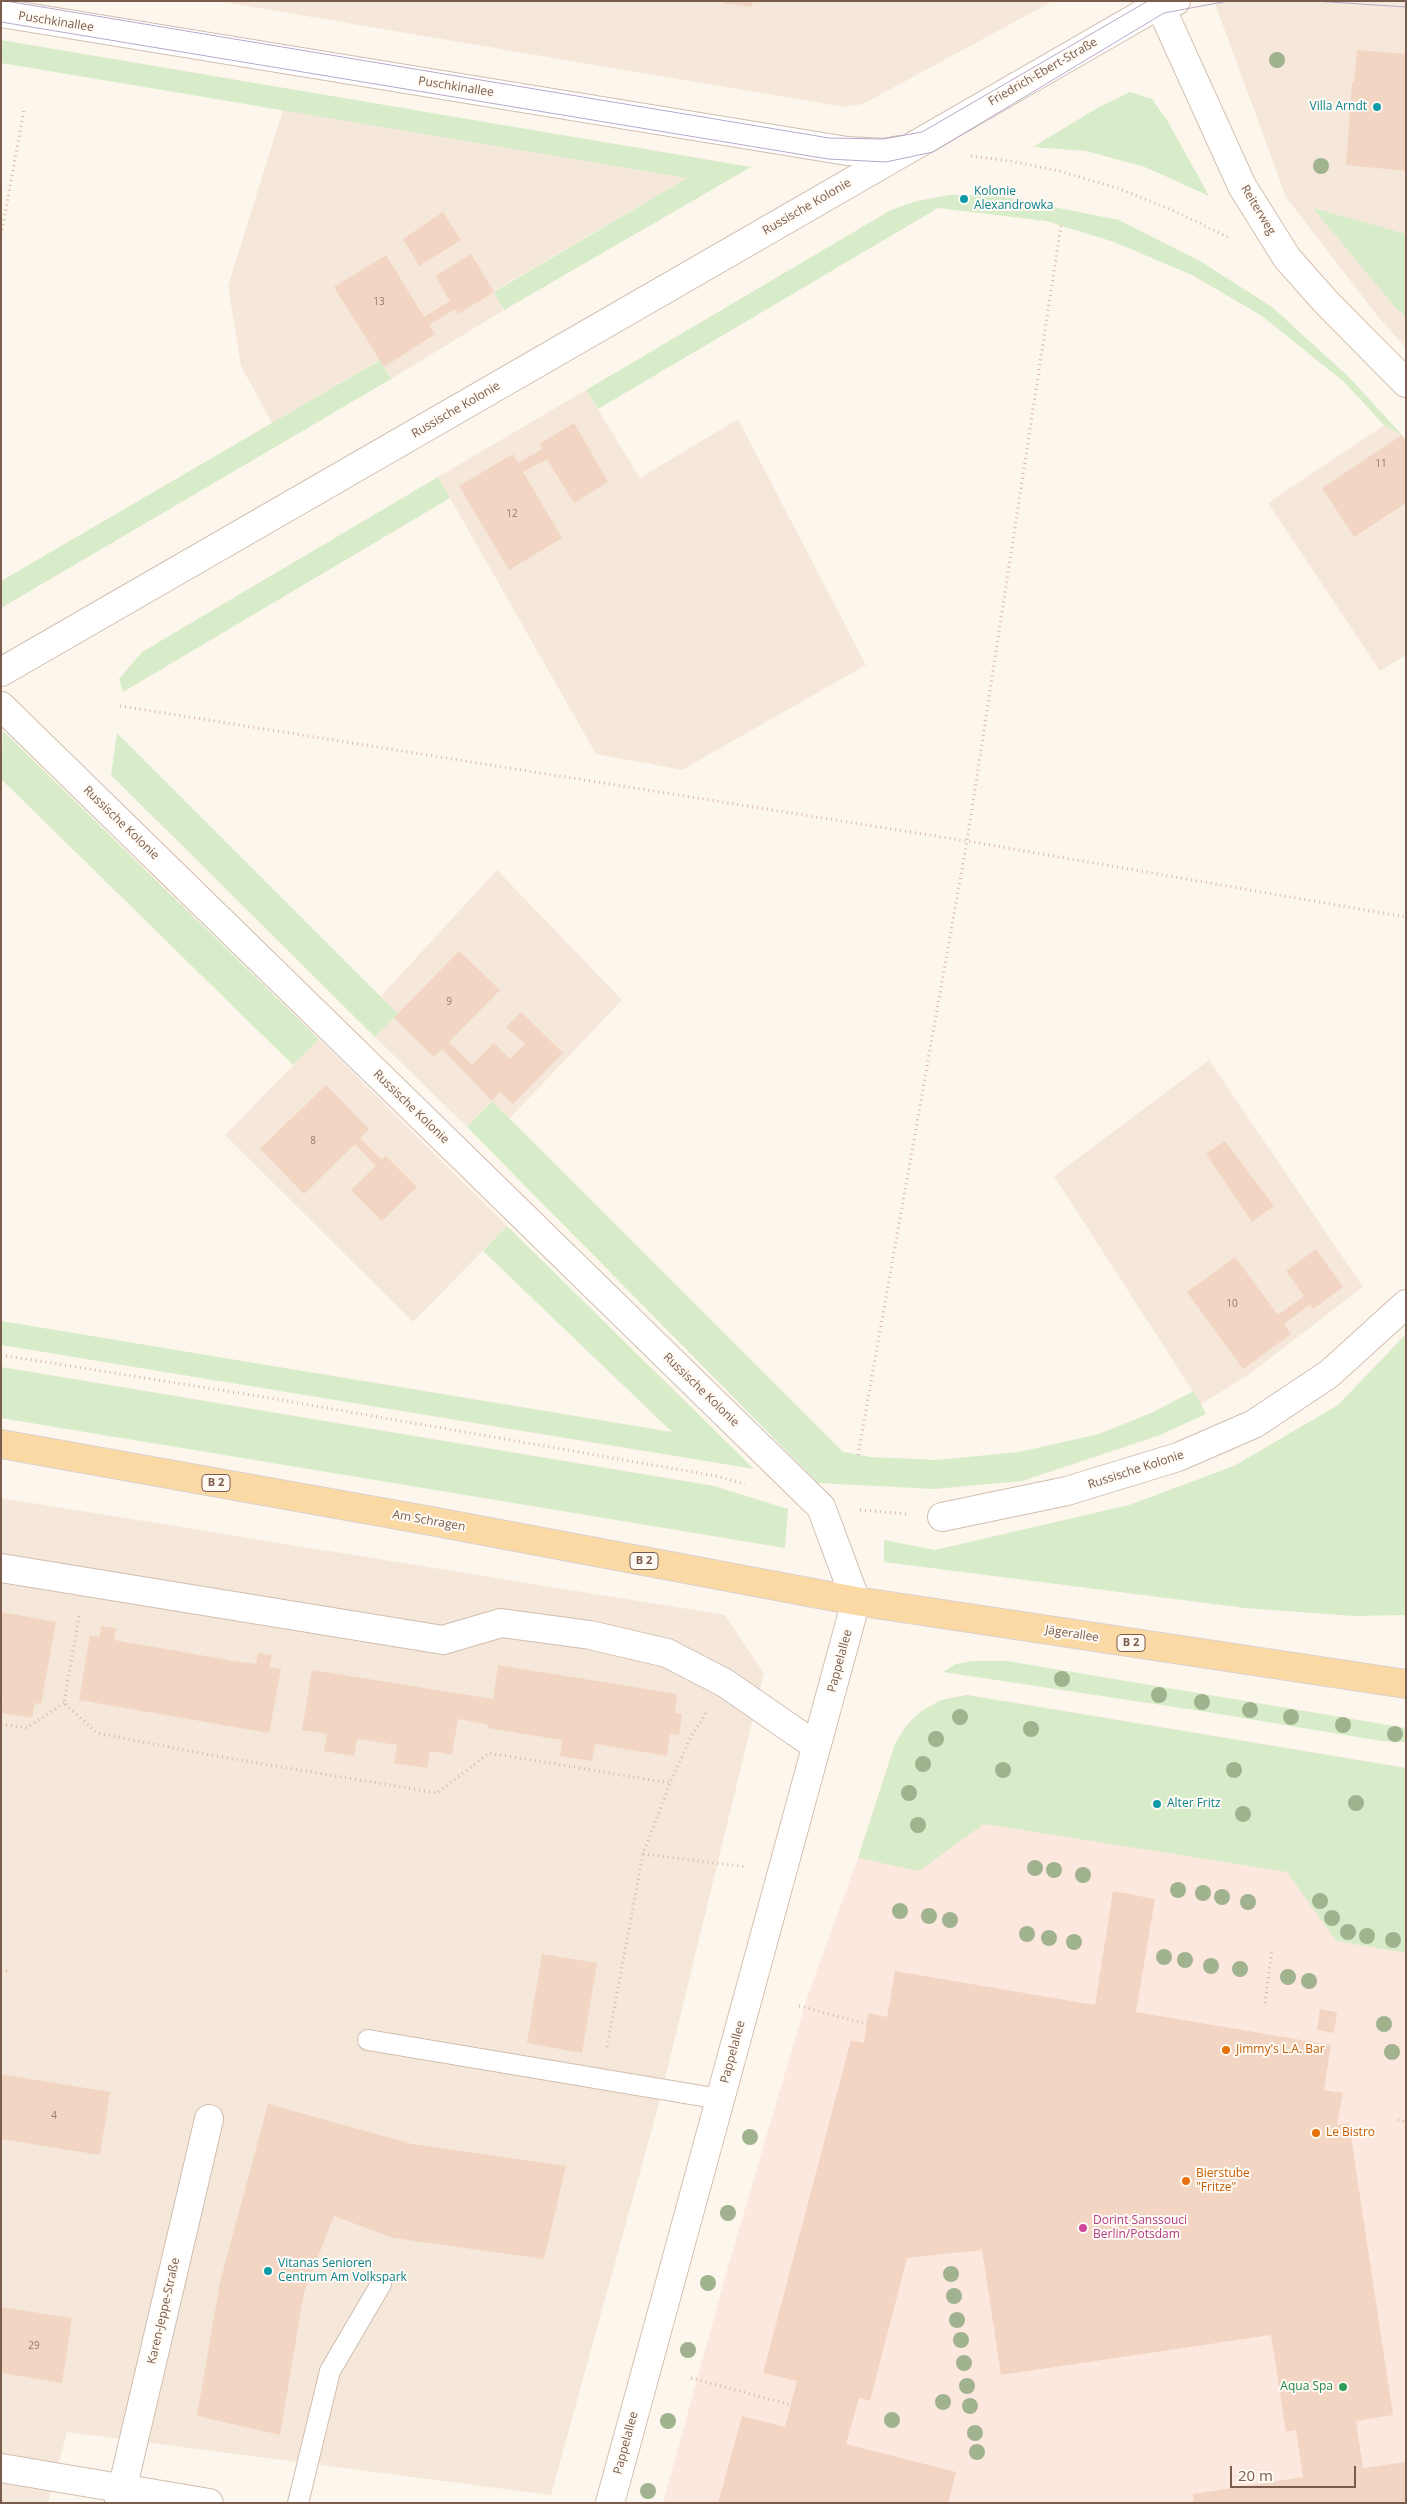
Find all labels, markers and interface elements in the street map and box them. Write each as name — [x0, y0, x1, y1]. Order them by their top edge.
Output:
street label: Puschkinallee — [17, 9, 95, 35]
street label: Friedrich-Ebert-Straße — [986, 35, 1100, 109]
street label: Puschkinallee — [417, 74, 495, 100]
place label: Villa Arndt — [1310, 100, 1367, 114]
marker: Villa Arndt — [1371, 101, 1383, 113]
street label: Russische Kolonie — [760, 176, 854, 238]
street label: Reiterweg — [1237, 182, 1279, 238]
place label: Kolonie Alexandrowka — [974, 185, 1053, 213]
marker: Kolonie Alexandrowka — [958, 193, 970, 205]
house number: 13 — [373, 296, 385, 308]
street label: Russische Kolonie — [409, 379, 503, 441]
house number: 11 — [1375, 458, 1387, 470]
house number: 12 — [506, 508, 518, 520]
street label: Russische Kolonie — [80, 783, 162, 863]
house number: 9 — [446, 996, 452, 1008]
street label: Russische Kolonie — [370, 1067, 452, 1147]
house number: 8 — [310, 1135, 316, 1147]
house number: 10 — [1226, 1298, 1238, 1310]
street label: Russische Kolonie — [660, 1350, 742, 1430]
street label: Russische Kolonie — [1086, 1448, 1186, 1492]
road number: B 2 — [202, 1475, 230, 1492]
street label: Am Schragen — [391, 1508, 467, 1534]
road number: B 2 — [630, 1552, 658, 1570]
street label: Jägerallee — [1044, 1623, 1100, 1645]
street label: Pappelallee — [825, 1628, 855, 1694]
road number: B 2 — [1117, 1635, 1145, 1652]
place label: Alter Fritz — [1167, 1797, 1221, 1811]
marker: Alter Fritz — [1151, 1798, 1163, 1810]
street label: Pappelallee — [718, 2019, 748, 2085]
place label: Jimmy's L.A. Bar — [1236, 2043, 1325, 2057]
marker: Jimmy's L.A. Bar — [1220, 2044, 1232, 2056]
house number: 4 — [51, 2110, 57, 2122]
place label: Le Bistro — [1326, 2126, 1375, 2140]
marker: Le Bistro — [1310, 2127, 1322, 2139]
place label: Bierstube "Fritze" — [1196, 2167, 1250, 2195]
marker: Bierstube "Fritze" — [1180, 2175, 1192, 2187]
place label: Dorint Sanssouci Berlin/Potsdam — [1093, 2214, 1187, 2242]
marker: Dorint Sanssouci Berlin/Potsdam — [1077, 2222, 1089, 2234]
street label: Karen-Jeppe-Straße — [145, 2256, 183, 2366]
place label: Vitanas Senioren Centrum Am Volkspark — [278, 2257, 407, 2285]
marker: Vitanas Senioren Centrum Am Volkspark — [262, 2265, 274, 2277]
house number: 29 — [28, 2340, 40, 2352]
place label: Aqua Spa — [1280, 2380, 1333, 2394]
marker: Aqua Spa — [1337, 2381, 1349, 2393]
street label: Pappelallee — [611, 2410, 641, 2476]
scale bar — [1232, 2456, 1358, 2488]
text: 20 m — [1238, 2465, 1273, 2485]

